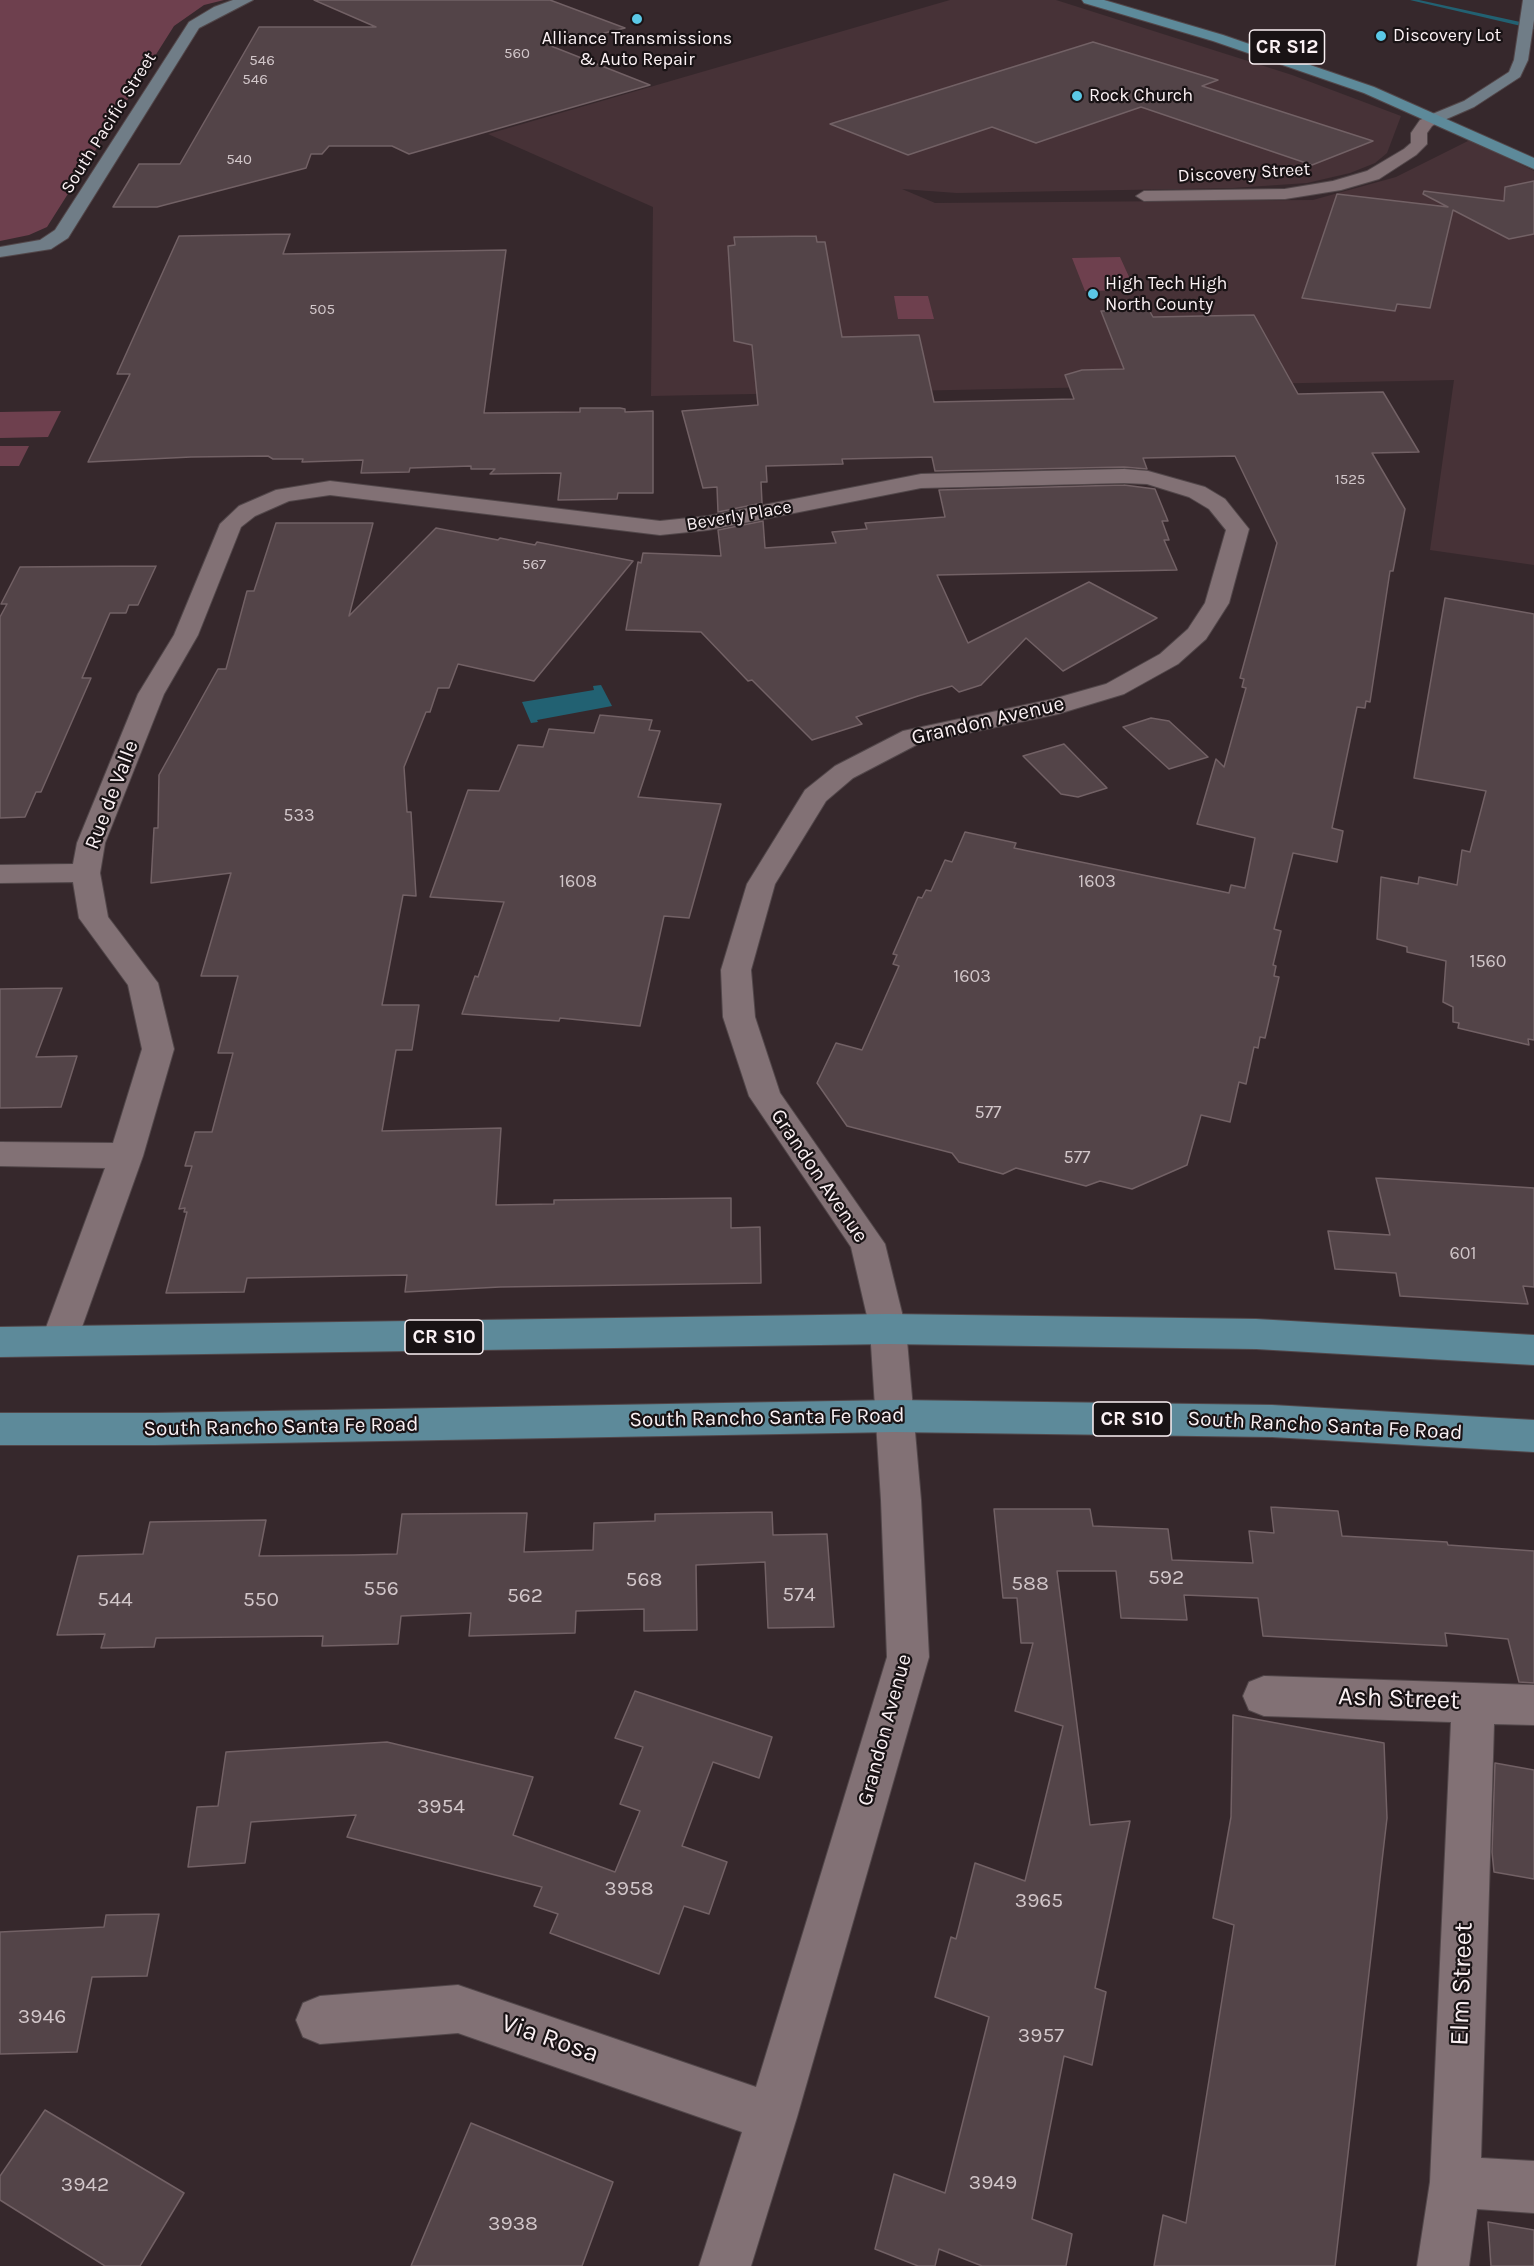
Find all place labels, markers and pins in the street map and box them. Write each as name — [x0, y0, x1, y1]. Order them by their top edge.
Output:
marker: Alliance Transmissions & Auto Repair — [630, 12, 644, 26]
place label: Discovery Lot — [1393, 25, 1501, 47]
place label: Alliance Transmissions & Auto Repair — [542, 28, 732, 70]
marker: Discovery Lot — [1374, 29, 1388, 43]
place label: Rock Church — [1089, 85, 1193, 107]
marker: Rock Church — [1070, 89, 1084, 103]
place label: High Tech High North County — [1105, 273, 1227, 316]
marker: High Tech High North County — [1086, 287, 1100, 301]

